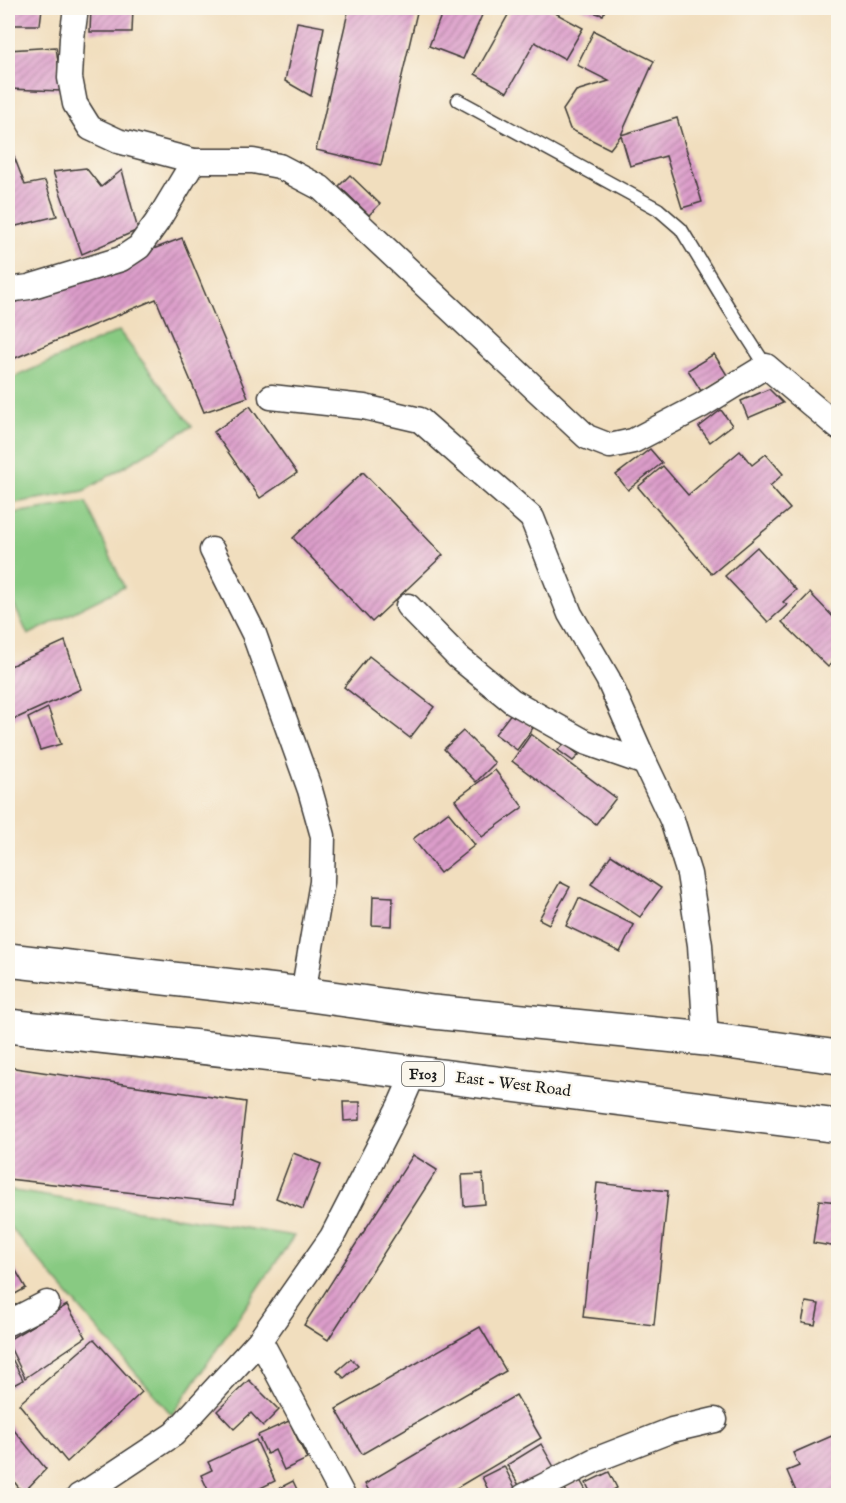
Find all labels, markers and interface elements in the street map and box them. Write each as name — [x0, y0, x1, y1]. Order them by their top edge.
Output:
road number: F103 — [402, 1062, 444, 1086]
street label: East - West Road — [454, 1068, 572, 1102]

